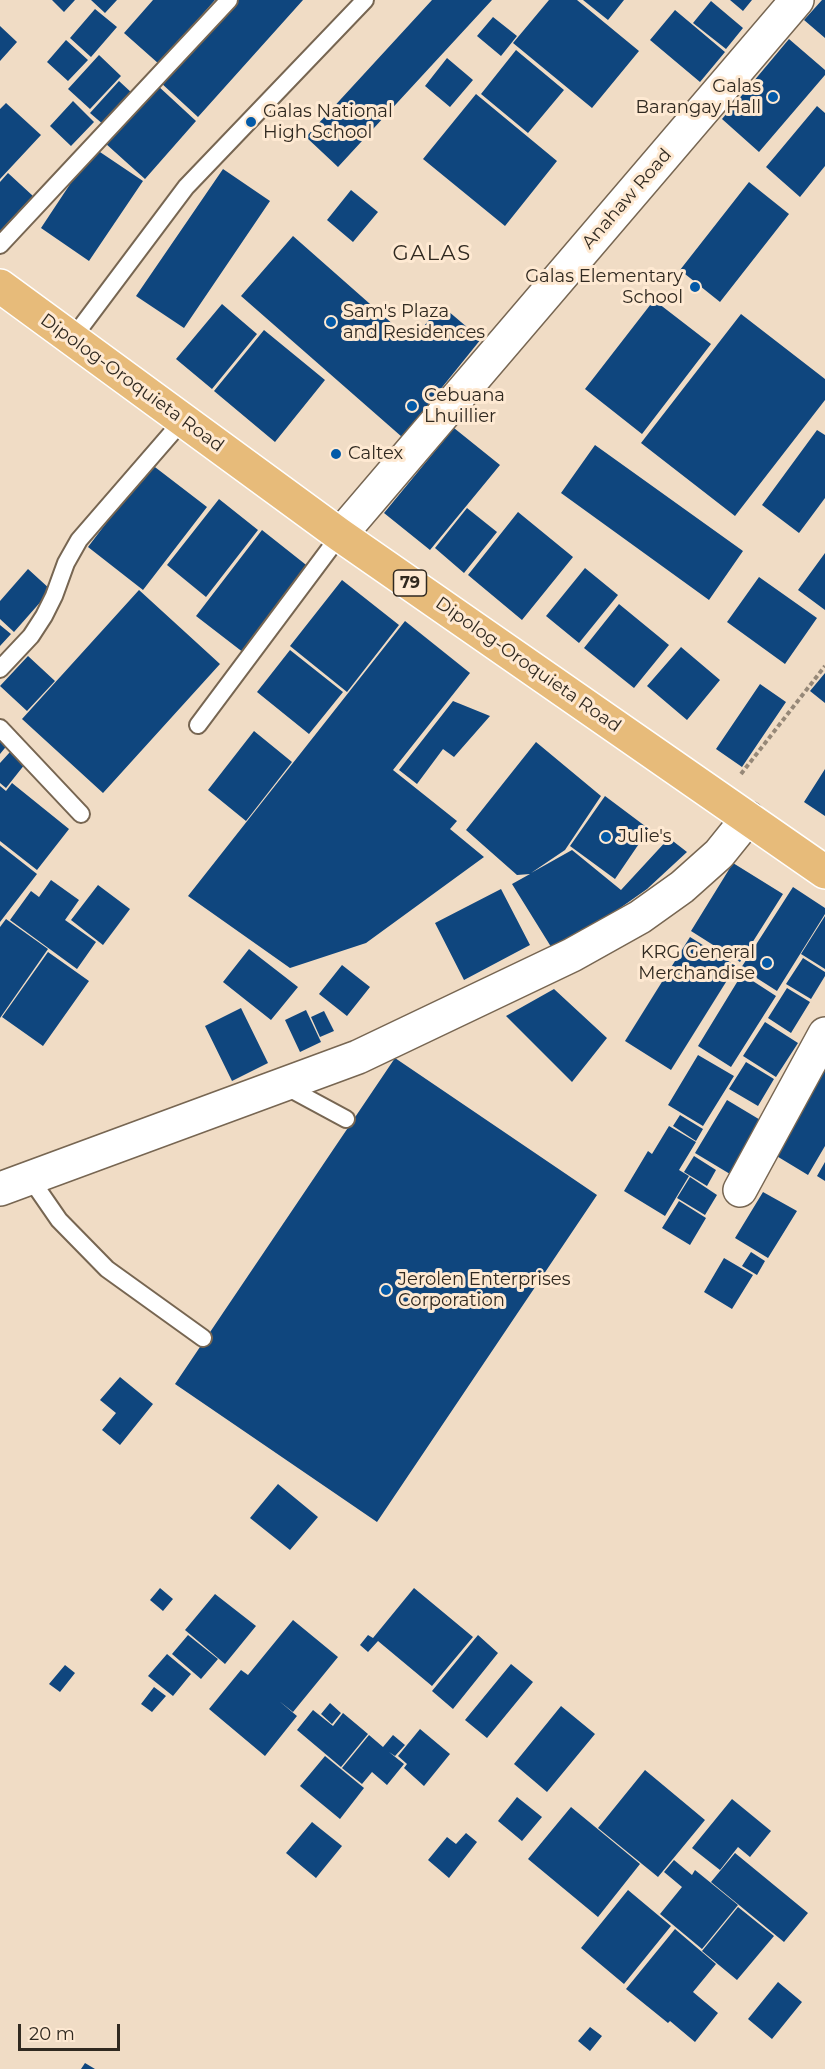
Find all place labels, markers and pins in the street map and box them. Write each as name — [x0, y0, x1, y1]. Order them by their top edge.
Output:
place label: Galas Barangay Hall — [636, 76, 761, 118]
marker: Galas Barangay Hall — [766, 90, 780, 104]
place label: Galas National High School — [263, 101, 393, 144]
marker: Galas National High School — [244, 115, 258, 129]
place label: Galas Elementary School — [525, 266, 683, 308]
marker: Galas Elementary School — [688, 280, 702, 294]
place label: Sam's Plaza and Residences — [343, 301, 485, 344]
marker: Sam's Plaza and Residences — [324, 315, 338, 329]
place label: Cebuana Lhuillier — [424, 385, 505, 428]
marker: Cebuana Lhuillier — [405, 399, 419, 413]
place label: Caltex — [348, 443, 403, 465]
marker: Caltex — [329, 447, 343, 461]
place label: Julie's — [618, 826, 672, 848]
marker: Julie's — [599, 830, 613, 844]
place label: KRG General Merchandise — [638, 942, 755, 984]
marker: KRG General Merchandise — [760, 956, 774, 970]
place label: Jerolen Enterprises Corporation — [398, 1269, 570, 1312]
marker: Jerolen Enterprises Corporation — [379, 1283, 393, 1297]

